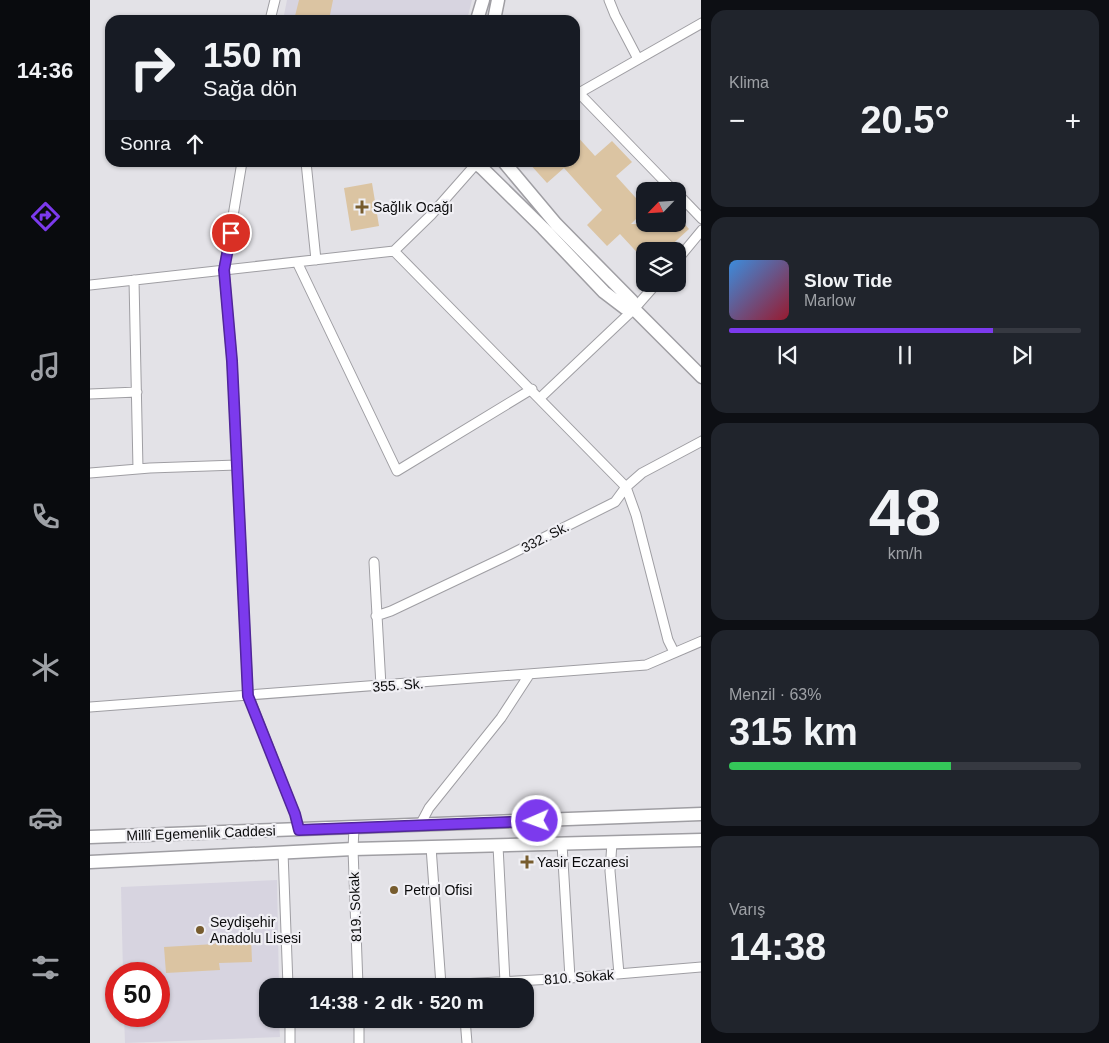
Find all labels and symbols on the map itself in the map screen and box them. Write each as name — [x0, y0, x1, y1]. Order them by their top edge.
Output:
north arrow — [636, 182, 686, 232]
place label: Sağlık Ocağı — [373, 199, 453, 215]
marker: Sağlık Ocağı — [355, 200, 369, 214]
pin — [210, 212, 252, 254]
street label: 332. Sk. — [518, 518, 572, 556]
street label: 355. Sk. — [372, 675, 424, 695]
position arrow — [510, 794, 562, 846]
street label: Millî Egemenlik Caddesi — [126, 822, 276, 844]
place label: Yasir Eczanesi — [537, 854, 629, 870]
marker: Yasir Eczanesi — [521, 856, 533, 868]
street label: 819. Sokak — [346, 871, 364, 942]
place label: Petrol Ofisi — [404, 882, 472, 898]
marker: Petrol Ofisi — [388, 884, 400, 896]
place label: Seydişehir Anadolu Lisesi — [210, 914, 301, 946]
marker: Seydişehir Anadolu Lisesi — [194, 924, 206, 936]
speed limit sign: 50 — [105, 962, 170, 1027]
street label: 810. Sokak — [543, 967, 615, 987]

